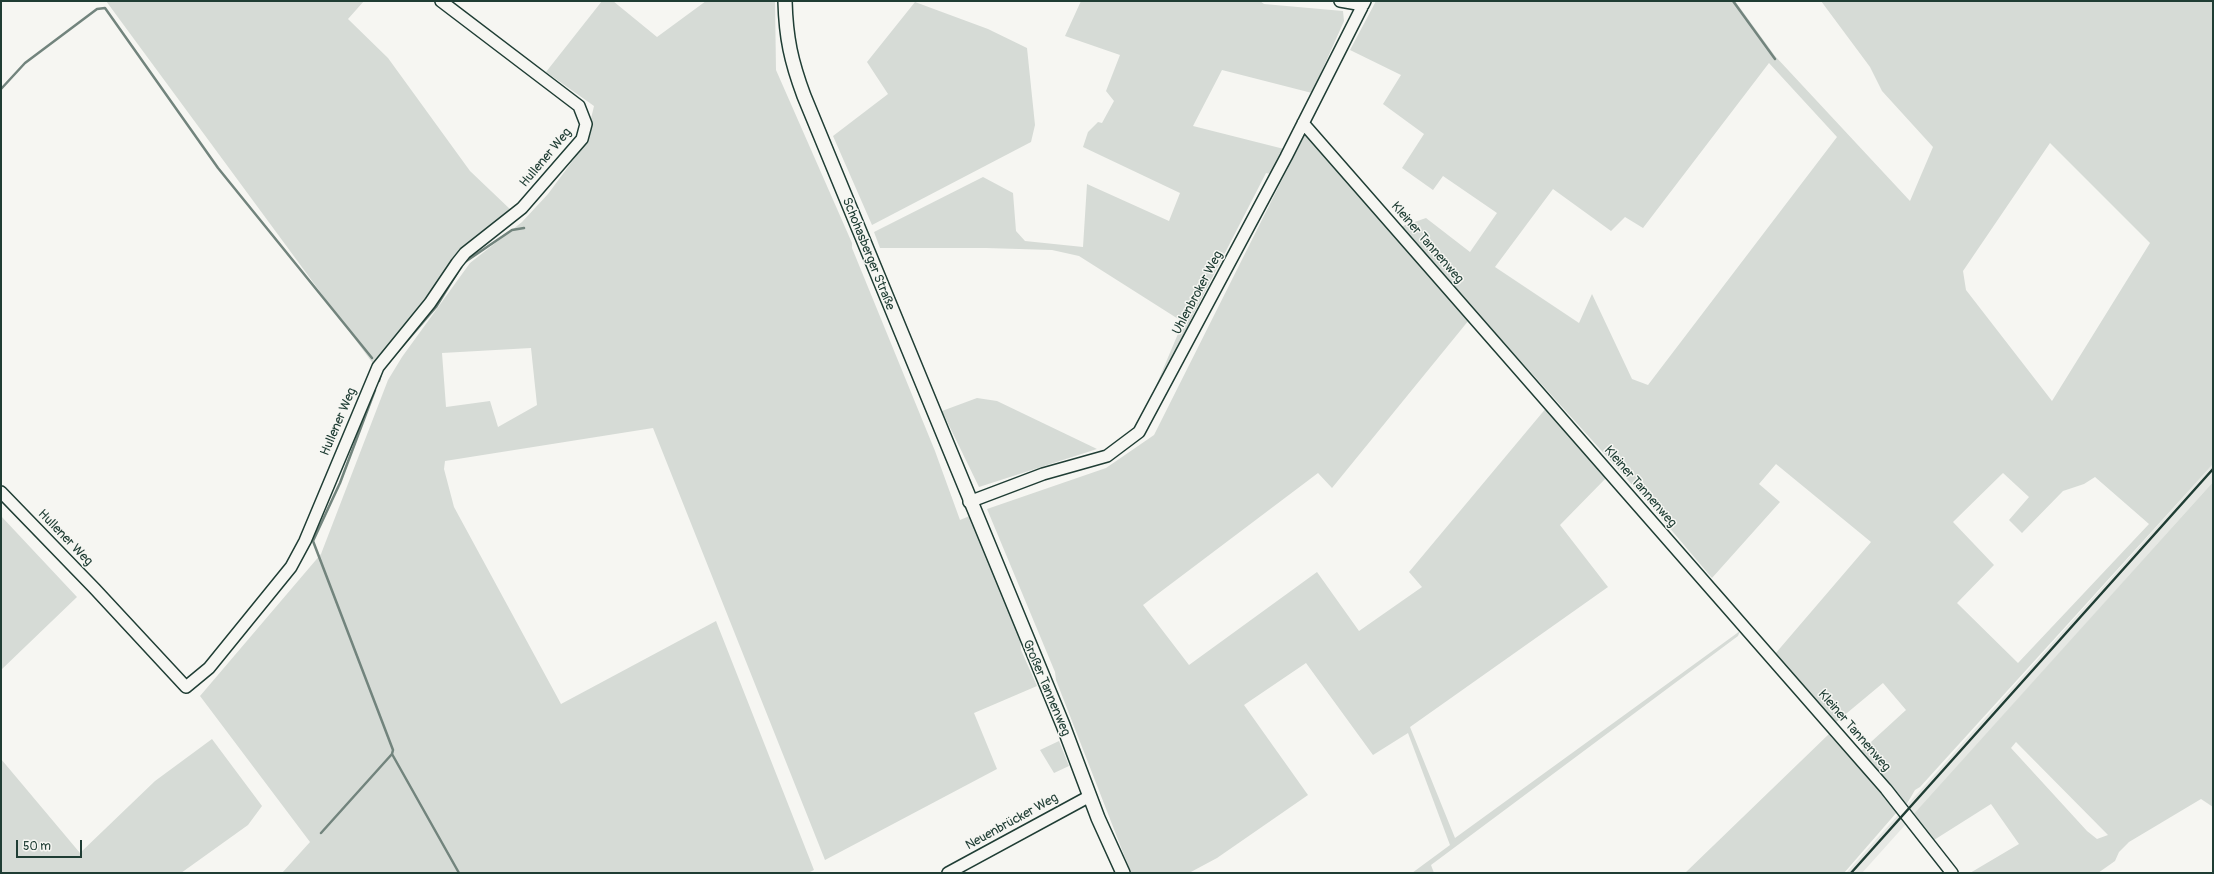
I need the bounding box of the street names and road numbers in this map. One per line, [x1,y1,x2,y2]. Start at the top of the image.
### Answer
street label: Hullener Weg [517,125,575,191]
street label: Schohasberger Straße [838,195,898,313]
street label: Kleiner Tannenweg [1387,199,1467,287]
street label: Uhlenbroker Weg [1169,249,1227,337]
street label: Hullener Weg [318,386,360,458]
street label: Kleiner Tannenweg [1600,443,1680,531]
street label: Hullener Weg [34,507,96,569]
street label: Großer Tannenweg [1019,638,1073,738]
street label: Kleiner Tannenweg [1814,687,1894,775]
street label: Neuenbrücker Weg [963,790,1061,854]

